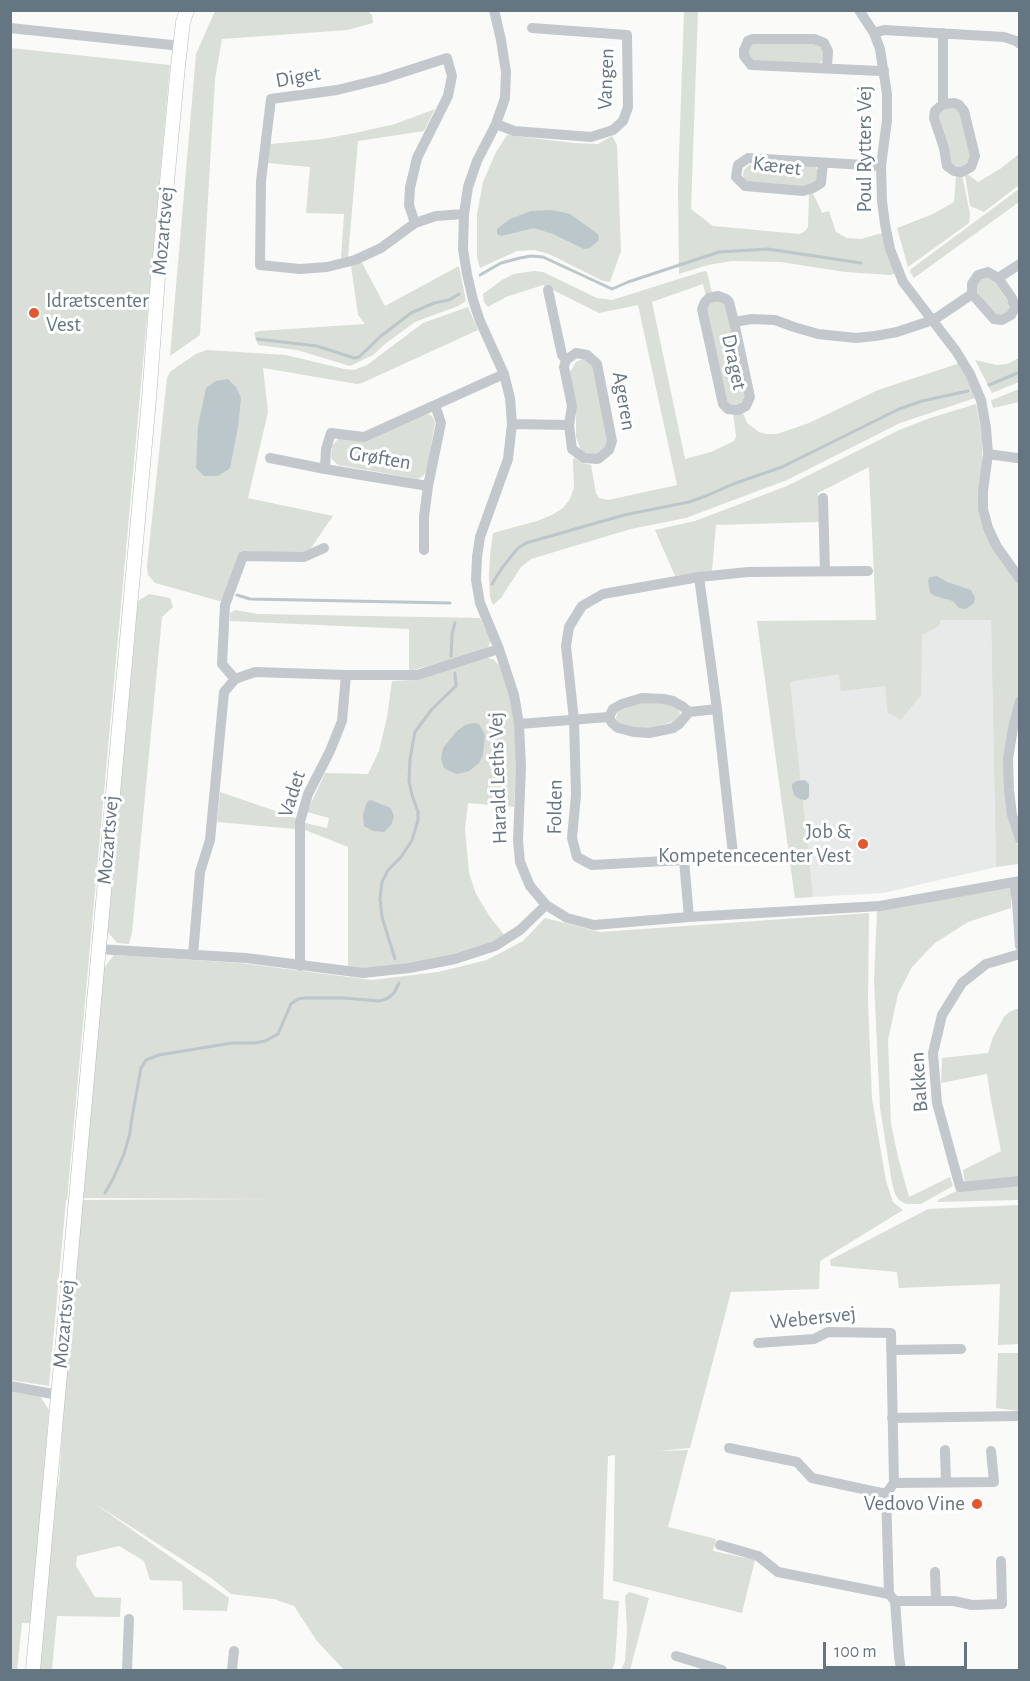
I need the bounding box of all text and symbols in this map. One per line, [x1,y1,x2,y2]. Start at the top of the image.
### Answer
street label: Vangen [592,48,620,110]
street label: Diget [274,61,322,93]
street label: Poul Rytters Vej [852,86,878,212]
street label: Kæret [751,151,803,181]
street label: Mozartsvej [147,185,179,277]
place label: Idrætscenter Vest [46,288,149,338]
marker: Idrætscenter Vest [27,306,41,320]
street label: Draget [716,332,752,392]
street label: Ageren [606,370,642,432]
street label: Grøften [347,441,413,475]
street label: Harald Leths Vej [483,711,513,845]
street label: Vadet [273,767,311,821]
street label: Folden [542,779,568,835]
street label: Mozartsvej [92,794,124,886]
place label: Job & Kompetencecenter Vest [658,819,851,869]
marker: Job & Kompetencecenter Vest [856,837,870,851]
street label: Bakken [904,1051,934,1113]
street label: Mozartsvej [48,1278,80,1370]
street label: Webersvej [769,1301,857,1335]
place label: Vedovo Vine [864,1491,965,1517]
marker: Vedovo Vine [970,1497,984,1511]
scale bar [826,1630,970,1668]
text: 100 m [834,1643,877,1661]

